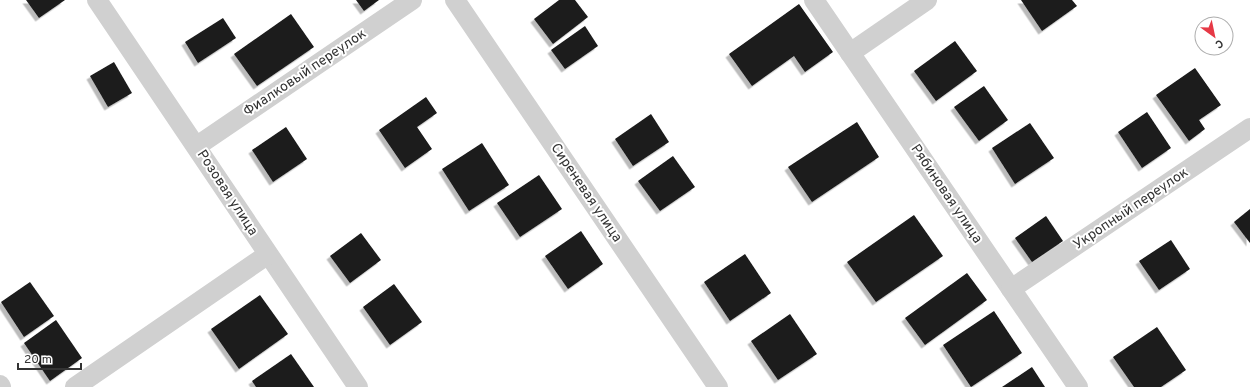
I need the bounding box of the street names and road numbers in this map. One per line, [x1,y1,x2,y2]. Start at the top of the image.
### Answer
street label: Фиалковый переулок [240,26,370,120]
street label: Сиреневая улица [547,140,625,246]
street label: Рябиновая улица [907,141,985,247]
street label: Розовая улица [193,147,261,239]
street label: Укропный переулок [1070,164,1192,254]

